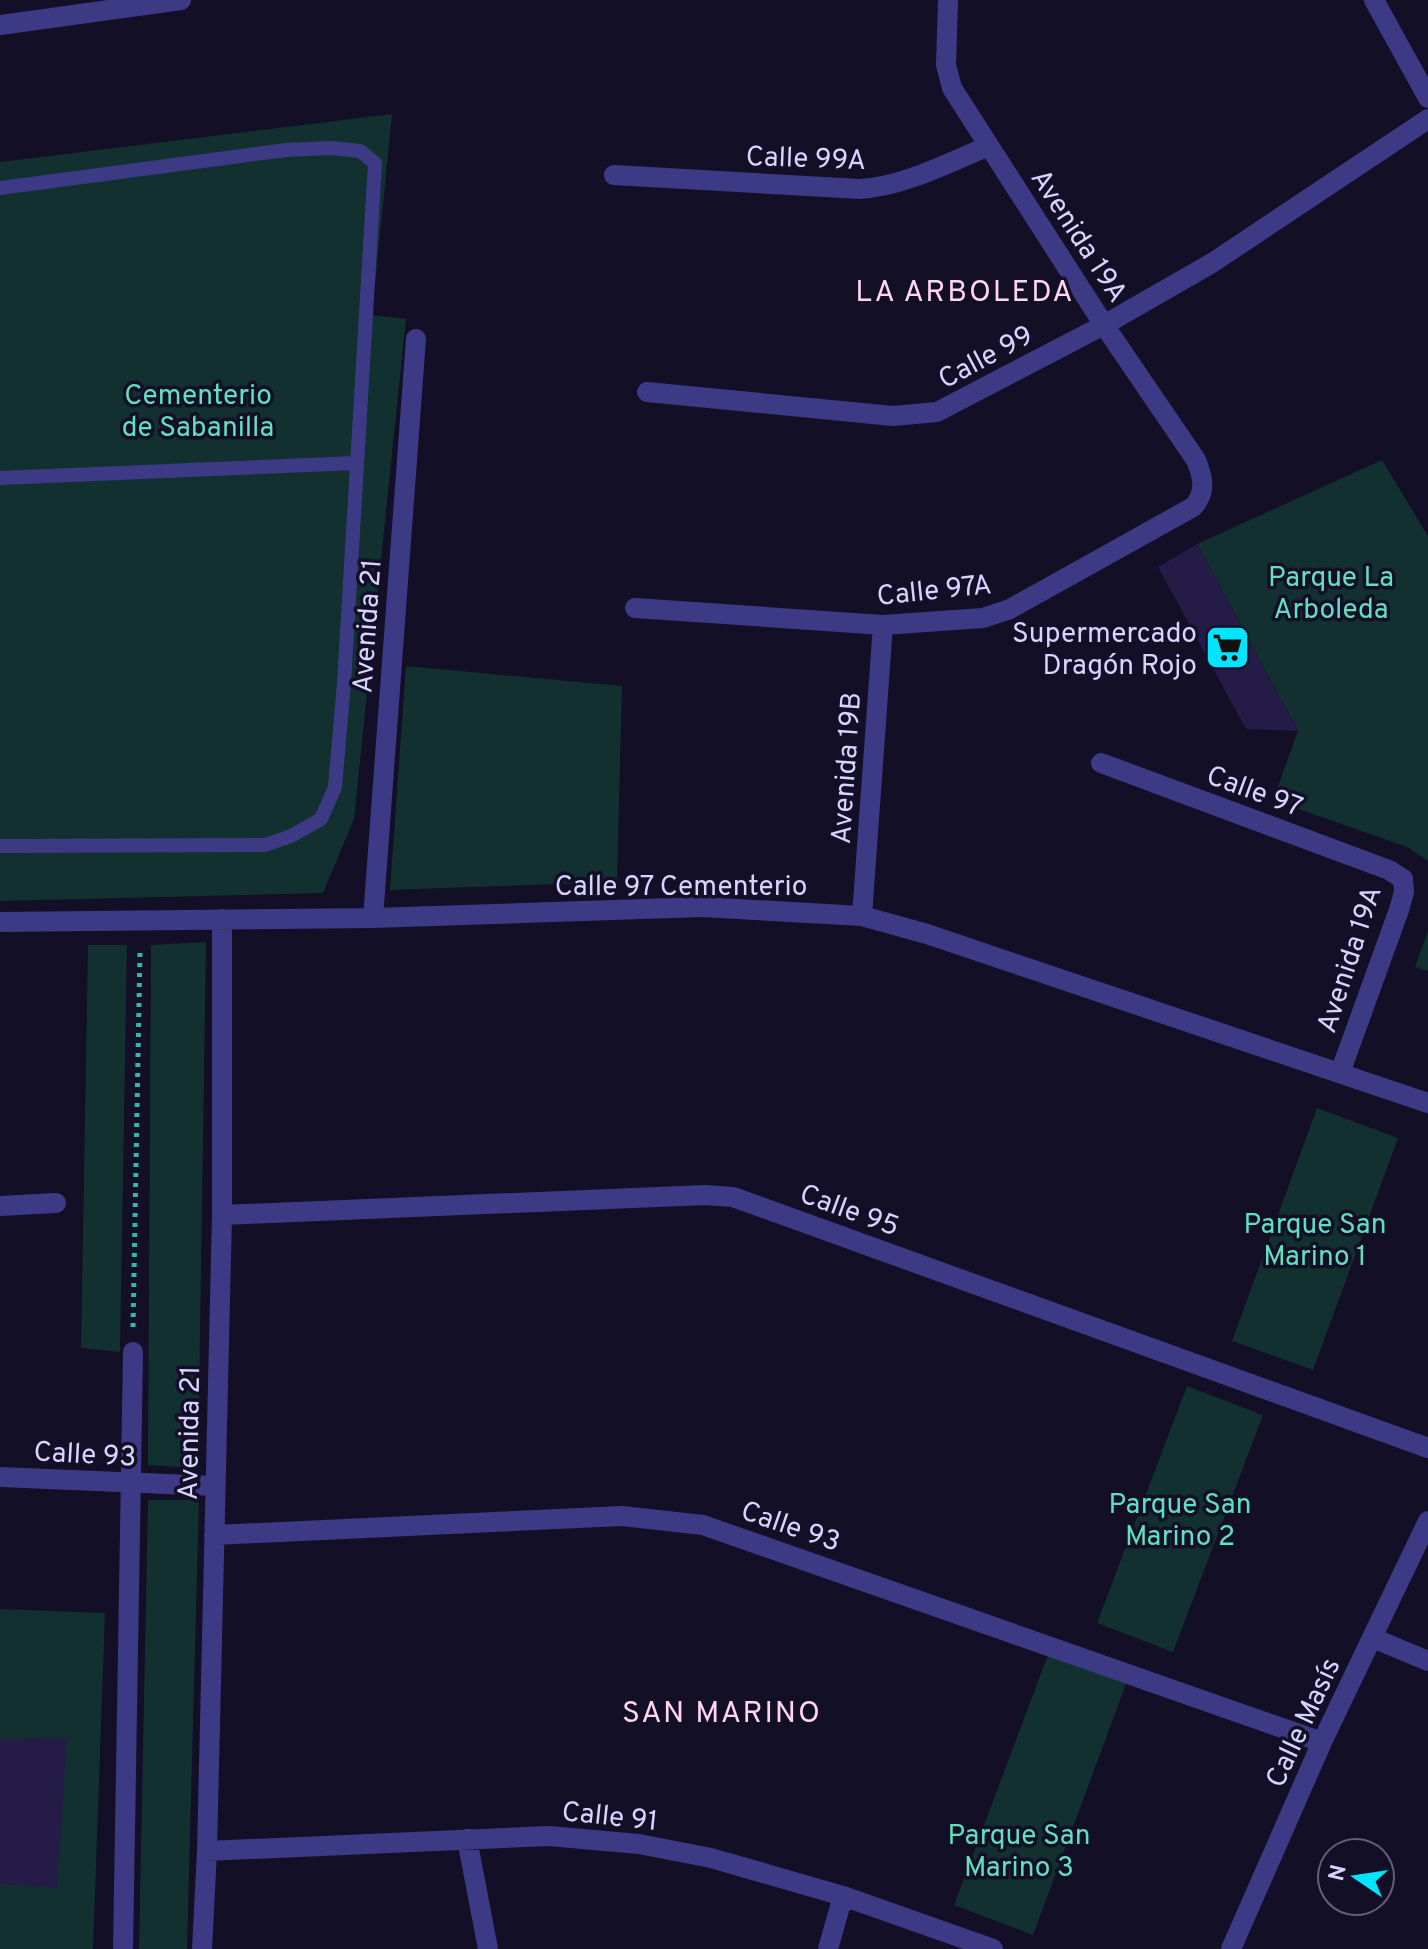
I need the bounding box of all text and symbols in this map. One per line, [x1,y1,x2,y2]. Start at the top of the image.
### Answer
street label: Calle 99A [745,140,867,180]
street label: Avenida 19A [1021,163,1134,310]
district label: LA ARBOLEDA [855,275,1075,312]
street label: Calle 99 [933,319,1040,399]
park label: Cementerio de Sabanilla [122,379,274,447]
street label: Avenida 21 [346,558,392,695]
park label: Parque La Arboleda [1268,561,1394,629]
street label: Calle 97A [875,568,994,616]
place label: Supermercado Dragón Rojo [1012,617,1197,685]
supermarket icon: Supermercado Dragón Rojo [1204,624,1252,672]
street label: Avenida 19B [825,691,871,846]
street label: Calle 97 [1201,759,1307,827]
street label: Calle 97 Cementerio [555,870,807,906]
street label: Avenida 19A [1310,882,1391,1038]
street label: Calle 95 [794,1177,904,1246]
park label: Parque San Marino 1 [1243,1208,1387,1276]
street label: Avenida 21 [172,1365,210,1501]
street label: Calle 93 [33,1435,137,1477]
park label: Parque San Marino 2 [1108,1488,1252,1556]
street label: Calle 93 [736,1494,844,1562]
street label: Calle Masís [1259,1653,1350,1794]
district label: SAN MARINO [622,1696,822,1733]
street label: Calle 91 [560,1795,659,1841]
park label: Parque San Marino 3 [947,1819,1091,1887]
north arrow [1316,1837,1396,1917]
text: N [1324,1862,1354,1884]

